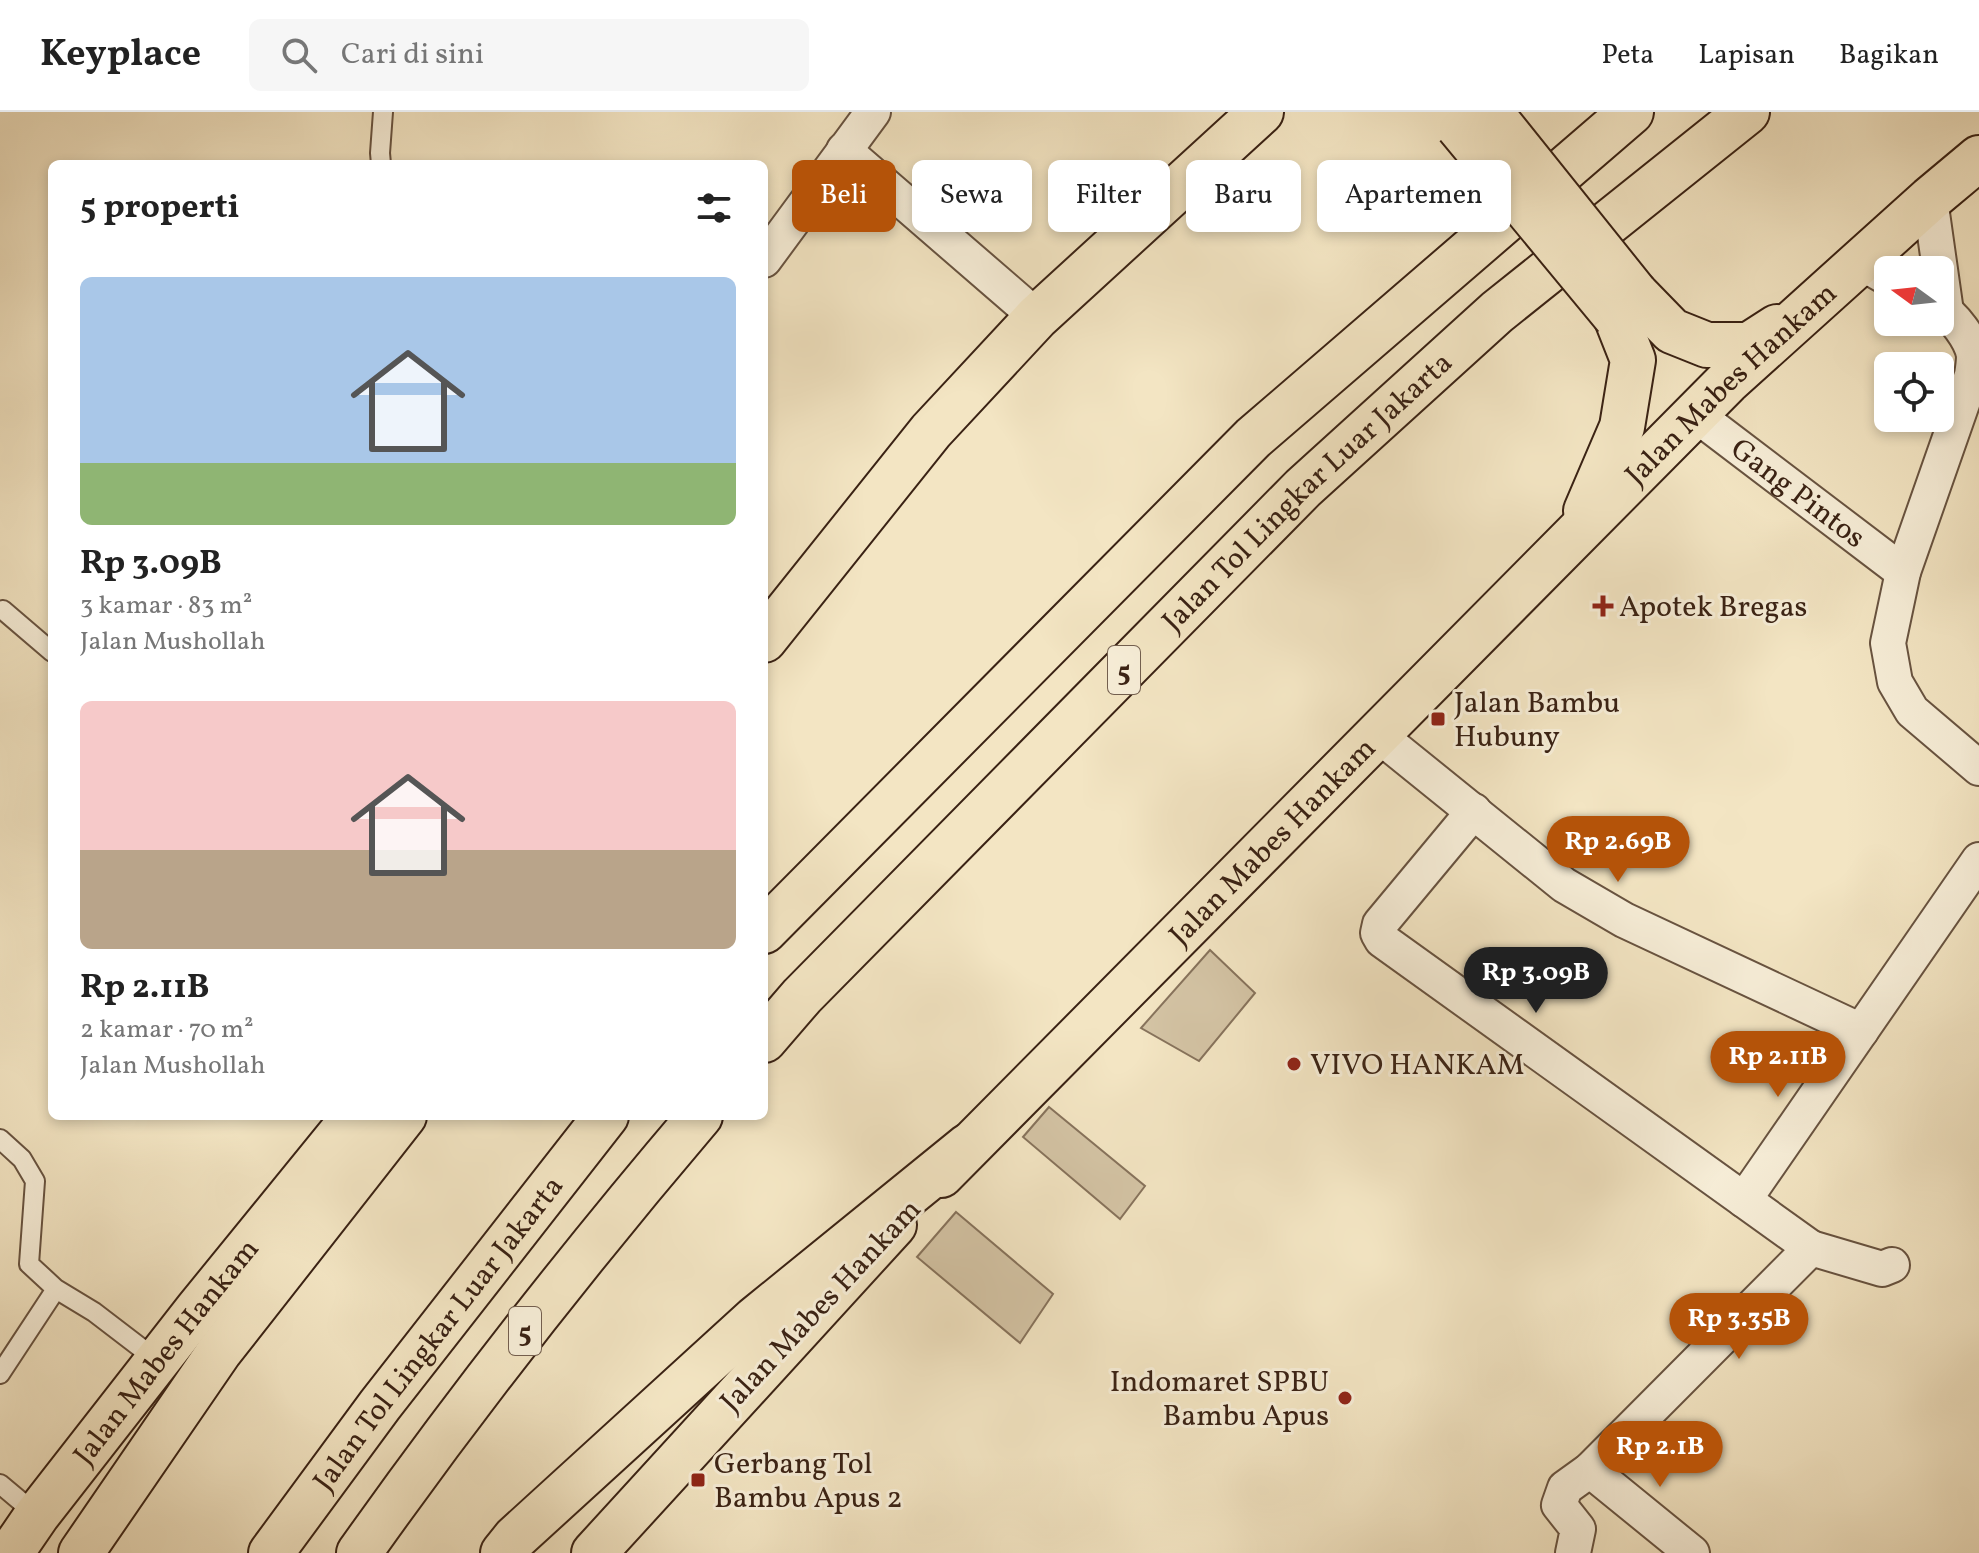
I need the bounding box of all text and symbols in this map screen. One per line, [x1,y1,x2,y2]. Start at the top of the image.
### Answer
search box [249,19,809,91]
text: Keyplace [40,29,201,82]
icon: search [277,33,321,77]
text: Cari di sini [341,34,484,76]
text: Peta [1601,36,1654,75]
text: Lapisan [1698,36,1795,75]
text: Bagikan [1839,36,1939,75]
chip: Beli [792,160,896,232]
chip: Sewa [912,160,1032,232]
chip: Filter [1048,160,1170,232]
chip: Baru [1186,160,1301,232]
chip: Apartemen [1317,160,1511,232]
text: 5 properti [80,185,239,232]
icon: filters [692,186,736,230]
north arrow [1874,256,1954,336]
map controls [1874,256,1954,432]
street label: Jalan Mabes Hankam [1617,274,1847,496]
icon: home [336,329,480,473]
street label: Jalan Tol Lingkar Luar Jakarta [1153,343,1463,642]
button: locate [1874,352,1954,432]
street label: Gang Pintos [1721,429,1874,559]
text: Rp 3.09B [80,541,222,588]
place label: Apotek Bregas [1619,587,1807,629]
text: 3 kamar · 83 m² [80,588,252,624]
marker: Apotek Bregas [1594,597,1612,615]
text: Jalan Mushollah [80,624,265,660]
road number: 5 [1108,646,1140,694]
place label: Jalan Bambu Hubuny [1454,683,1620,759]
marker: Jalan Bambu Hubuny [1429,710,1447,728]
street label: Jalan Mabes Hankam [1160,729,1386,956]
icon: home [336,753,480,897]
pin: Rp 2.69B [1535,816,1701,884]
text: Rp 2.69B [1565,824,1671,860]
pin: Rp 3.09B [1453,947,1619,1015]
text: Rp 3.09B [1482,955,1590,991]
text: Rp 2.11B [80,965,210,1012]
text: 2 kamar · 70 m² [80,1012,254,1048]
pin: Rp 2.11B [1695,1031,1861,1099]
text: Rp 2.11B [1728,1039,1828,1075]
place label: VIVO HANKAM [1310,1045,1525,1087]
text: Jalan Mushollah [80,1048,265,1084]
marker: VIVO HANKAM [1285,1055,1303,1073]
street label: Jalan Tol Lingkar Luar Jakarta [304,1168,575,1501]
street label: Jalan Mabes Hankam [711,1190,932,1422]
street label: Jalan Mabes Hankam [64,1230,270,1475]
pin: Rp 3.35B [1656,1293,1822,1361]
text: Rp 3.35B [1687,1301,1791,1337]
road number: 5 [509,1307,541,1355]
place label: Indomaret SPBU Bambu Apus [1110,1362,1329,1438]
marker: Indomaret SPBU Bambu Apus [1336,1389,1354,1407]
pin: Rp 2.1B [1586,1421,1734,1489]
text: Rp 2.1B [1616,1429,1704,1465]
place label: Gerbang Tol Bambu Apus 2 [714,1444,903,1520]
marker: Gerbang Tol Bambu Apus 2 [689,1471,707,1489]

